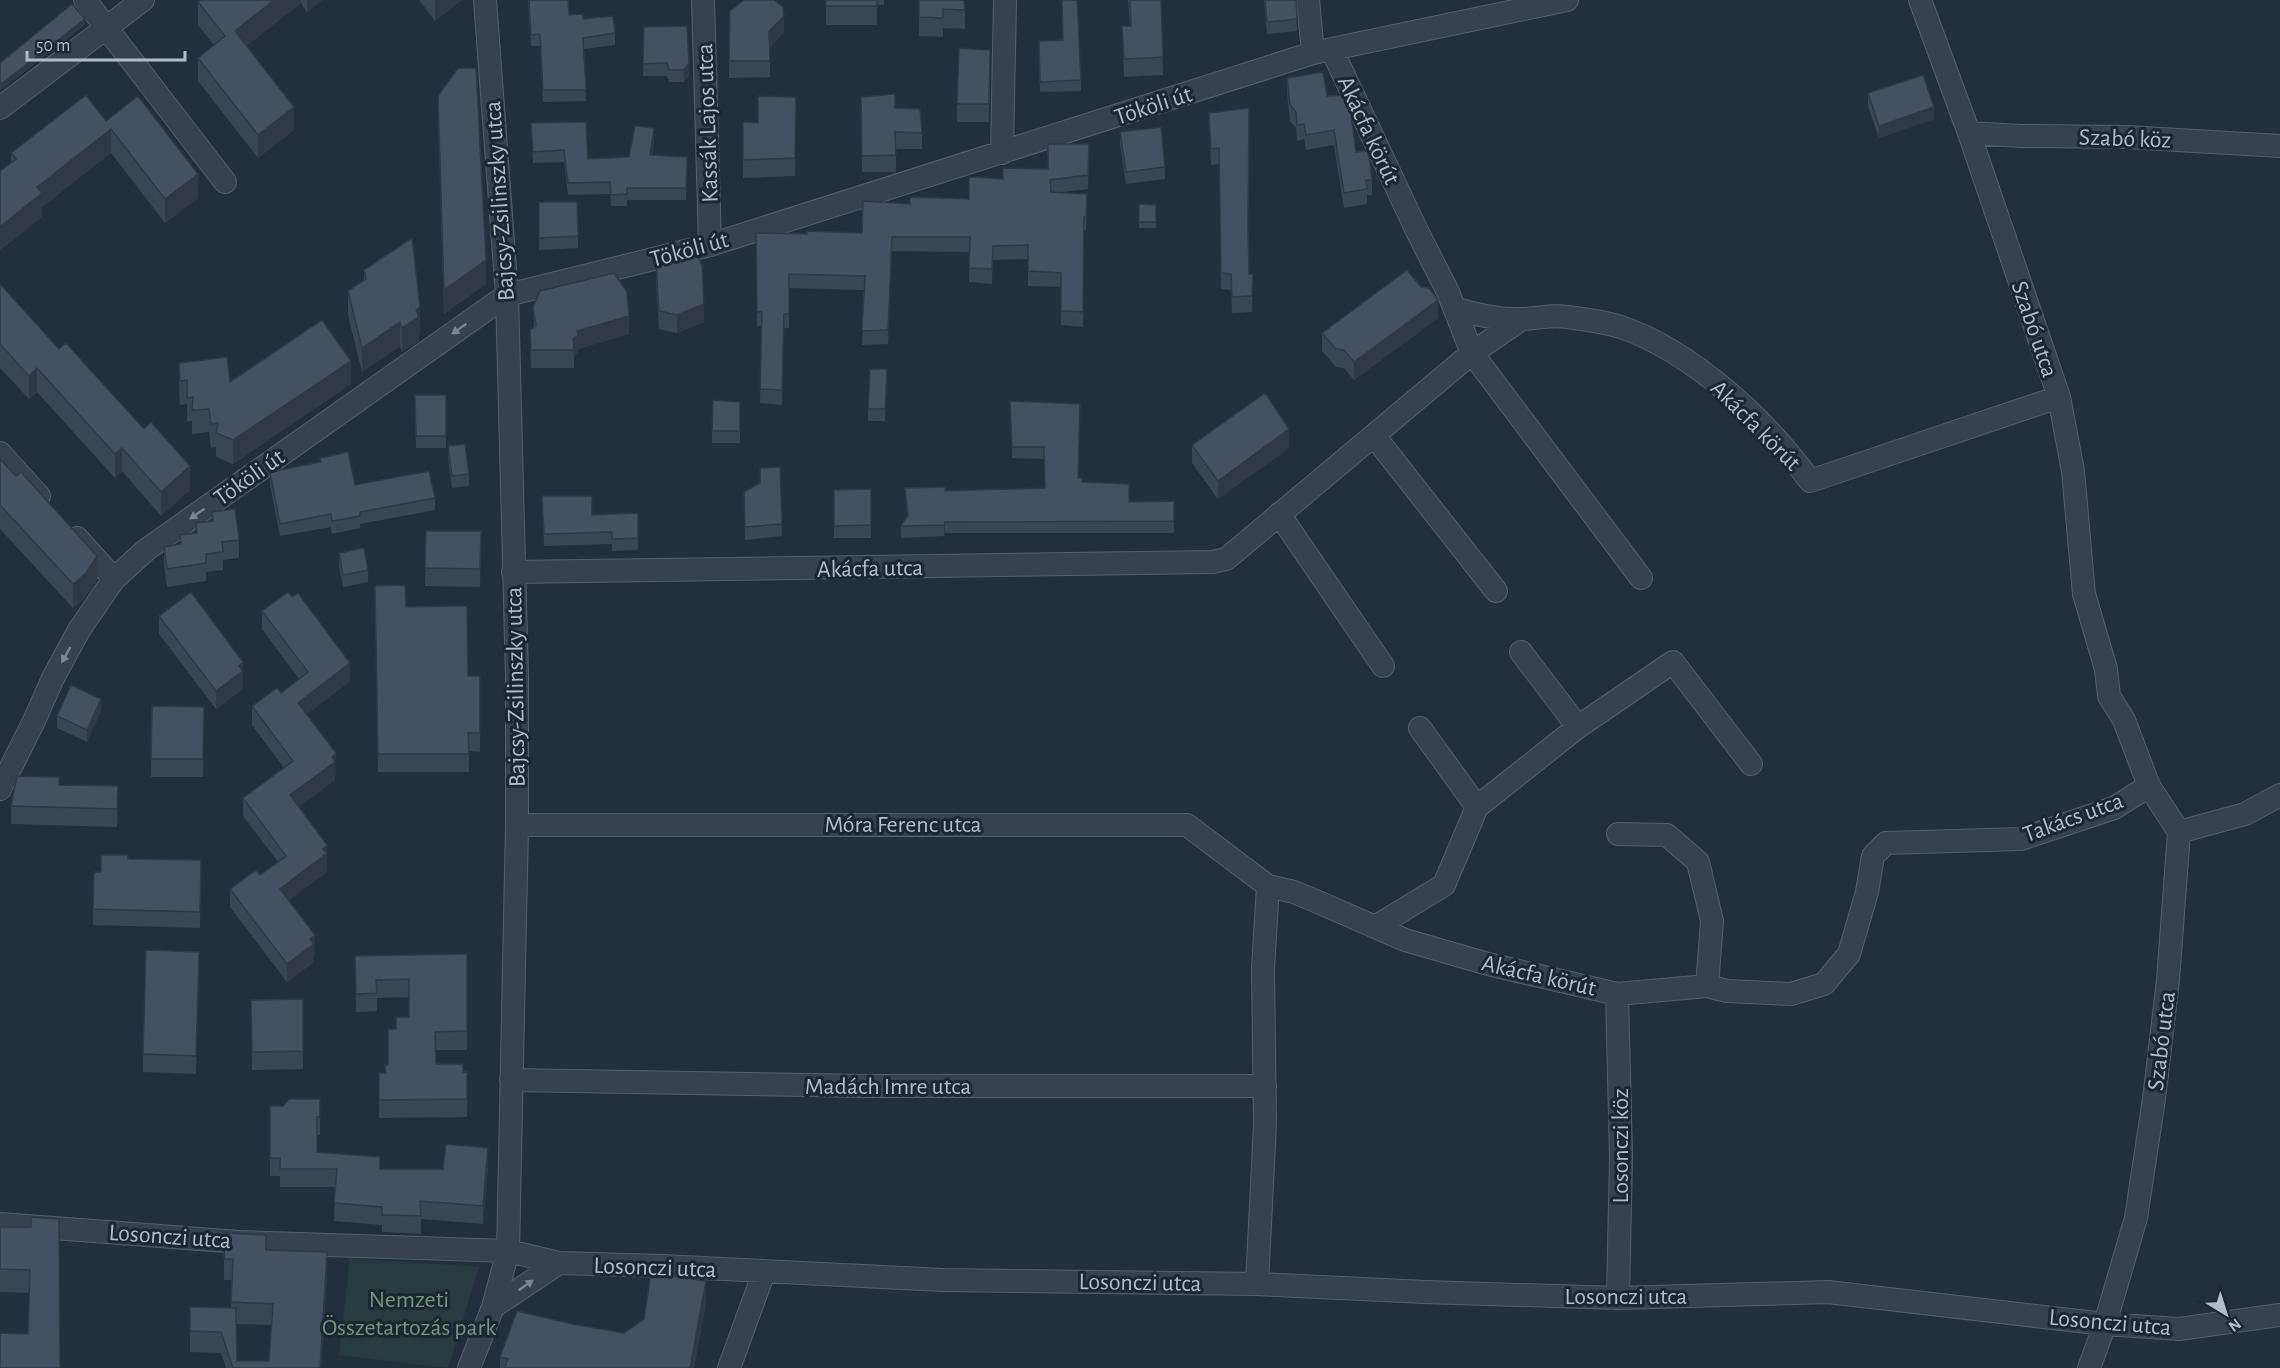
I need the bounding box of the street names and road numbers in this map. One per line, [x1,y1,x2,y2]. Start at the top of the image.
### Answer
street label: Kassák Lajos utca [693,43,723,203]
street label: Akácfa körút [1333,73,1404,189]
street label: Tököli út [1112,82,1195,130]
street label: Bajcsy-Zsilinszky utca [481,100,519,302]
street label: Szabó köz [2078,125,2172,153]
street label: Tököli út [648,228,731,272]
street label: Szabó utca [2006,278,2062,381]
street label: Akácfa körút [1706,376,1805,476]
street label: Tököli út [210,445,289,511]
street label: Akácfa utca [817,556,923,582]
street label: Bajcsy-Zsilinszky utca [502,587,530,787]
street label: Takács utca [2020,789,2127,847]
street label: Móra Ferenc utca [824,813,982,837]
street label: Akácfa körút [1479,951,1599,1001]
street label: Szabó utca [2144,990,2180,1092]
street label: Madách Imre utca [805,1075,971,1099]
street label: Losonczi köz [1609,1088,1633,1204]
street label: Losonczi utca [108,1221,232,1253]
street label: Losonczi utca [593,1254,717,1282]
street label: Losonczi utca [1078,1270,1202,1296]
street label: Losonczi utca [1565,1285,1687,1309]
street label: Losonczi utca [2048,1306,2172,1340]

